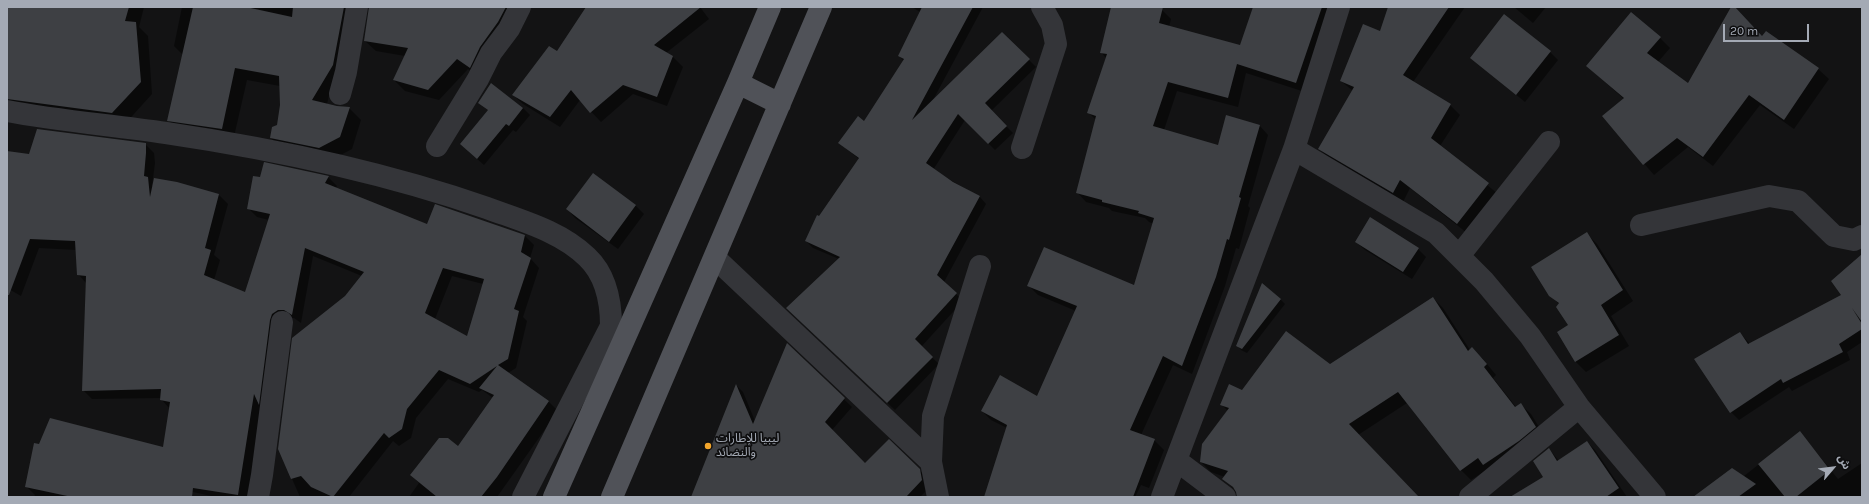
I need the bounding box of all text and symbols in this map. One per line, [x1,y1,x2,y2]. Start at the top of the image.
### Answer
scale bar [1725,16,1811,42]
text: 20 m [1730,24,1758,38]
place label: ليبيا للإطارات والنضائد [716,432,779,460]
marker: ليبيا للإطارات والنضائد [703,441,713,451]
north arrow [1813,448,1853,488]
text: ش [1835,452,1853,472]

